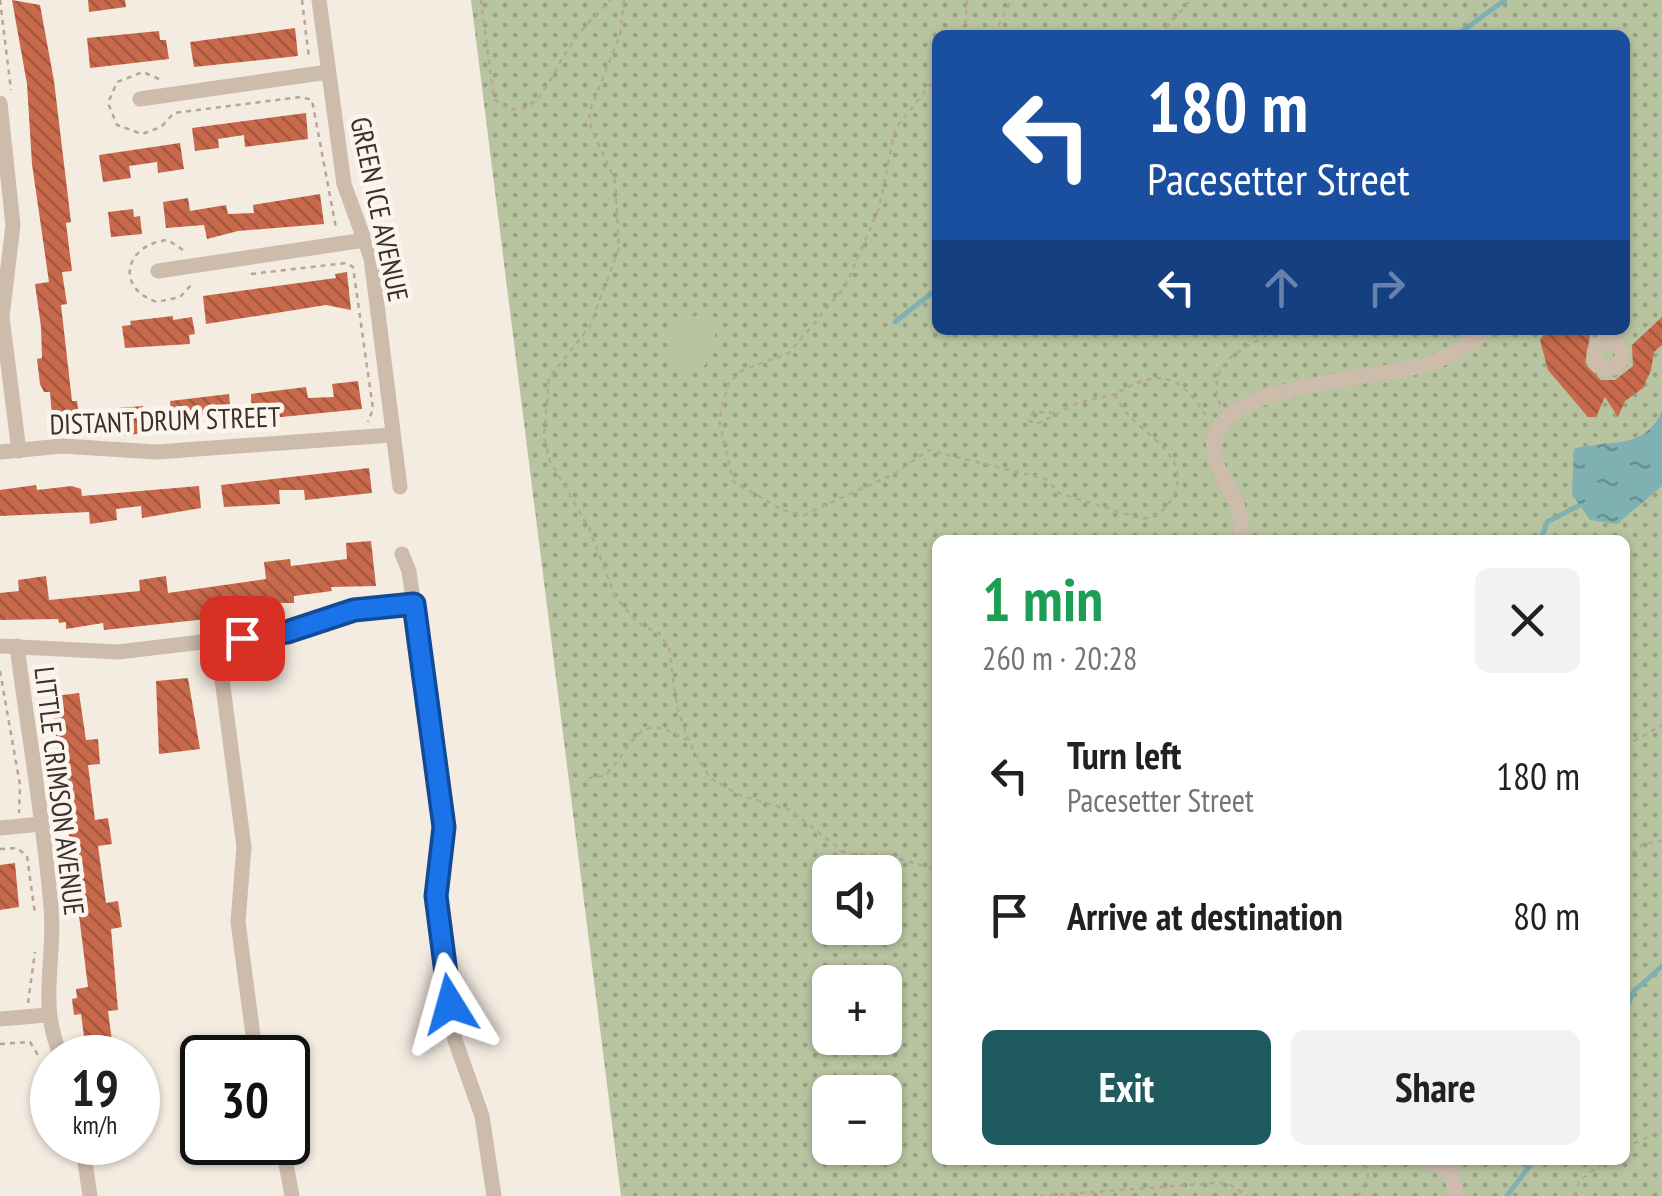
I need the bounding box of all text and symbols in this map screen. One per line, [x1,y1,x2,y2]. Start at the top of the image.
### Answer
text: 180 m [1147,61,1308,151]
icon: left [982,70,1112,200]
street label: GREEN ICE AVENUE [342,113,418,305]
text: Pacesetter Street [1147,149,1410,207]
icon: left [1149,260,1204,315]
icon: ahead [1254,260,1309,315]
icon: right [1359,260,1414,315]
street label: DISTANT DRUM STREET [49,397,282,443]
text: 1 min [982,560,1103,638]
button: close [1475,568,1580,673]
pin [200,596,285,681]
icon: arrive [215,611,270,666]
text: 260 m · 20:28 [982,637,1137,679]
street label: LITTLE CRIMSON AVENUE [26,665,94,917]
text: Turn left [1067,730,1181,779]
icon: left [982,748,1037,803]
text: 180 m [1496,751,1580,800]
text: Pacesetter Street [1067,779,1254,821]
map controls [812,855,902,1165]
button: sound [812,855,902,945]
icon: arrive [982,888,1037,943]
text: Arrive at destination [1067,891,1343,940]
text: 80 m [1513,891,1580,940]
position arrow [398,952,502,1056]
button: + [812,965,902,1055]
button: Exit [982,1030,1271,1145]
button: Share [1291,1030,1580,1145]
speed limit sign: 30 [180,1035,310,1165]
text: 19 [71,1055,119,1120]
button: − [812,1075,902,1165]
text: km/h [73,1109,117,1141]

